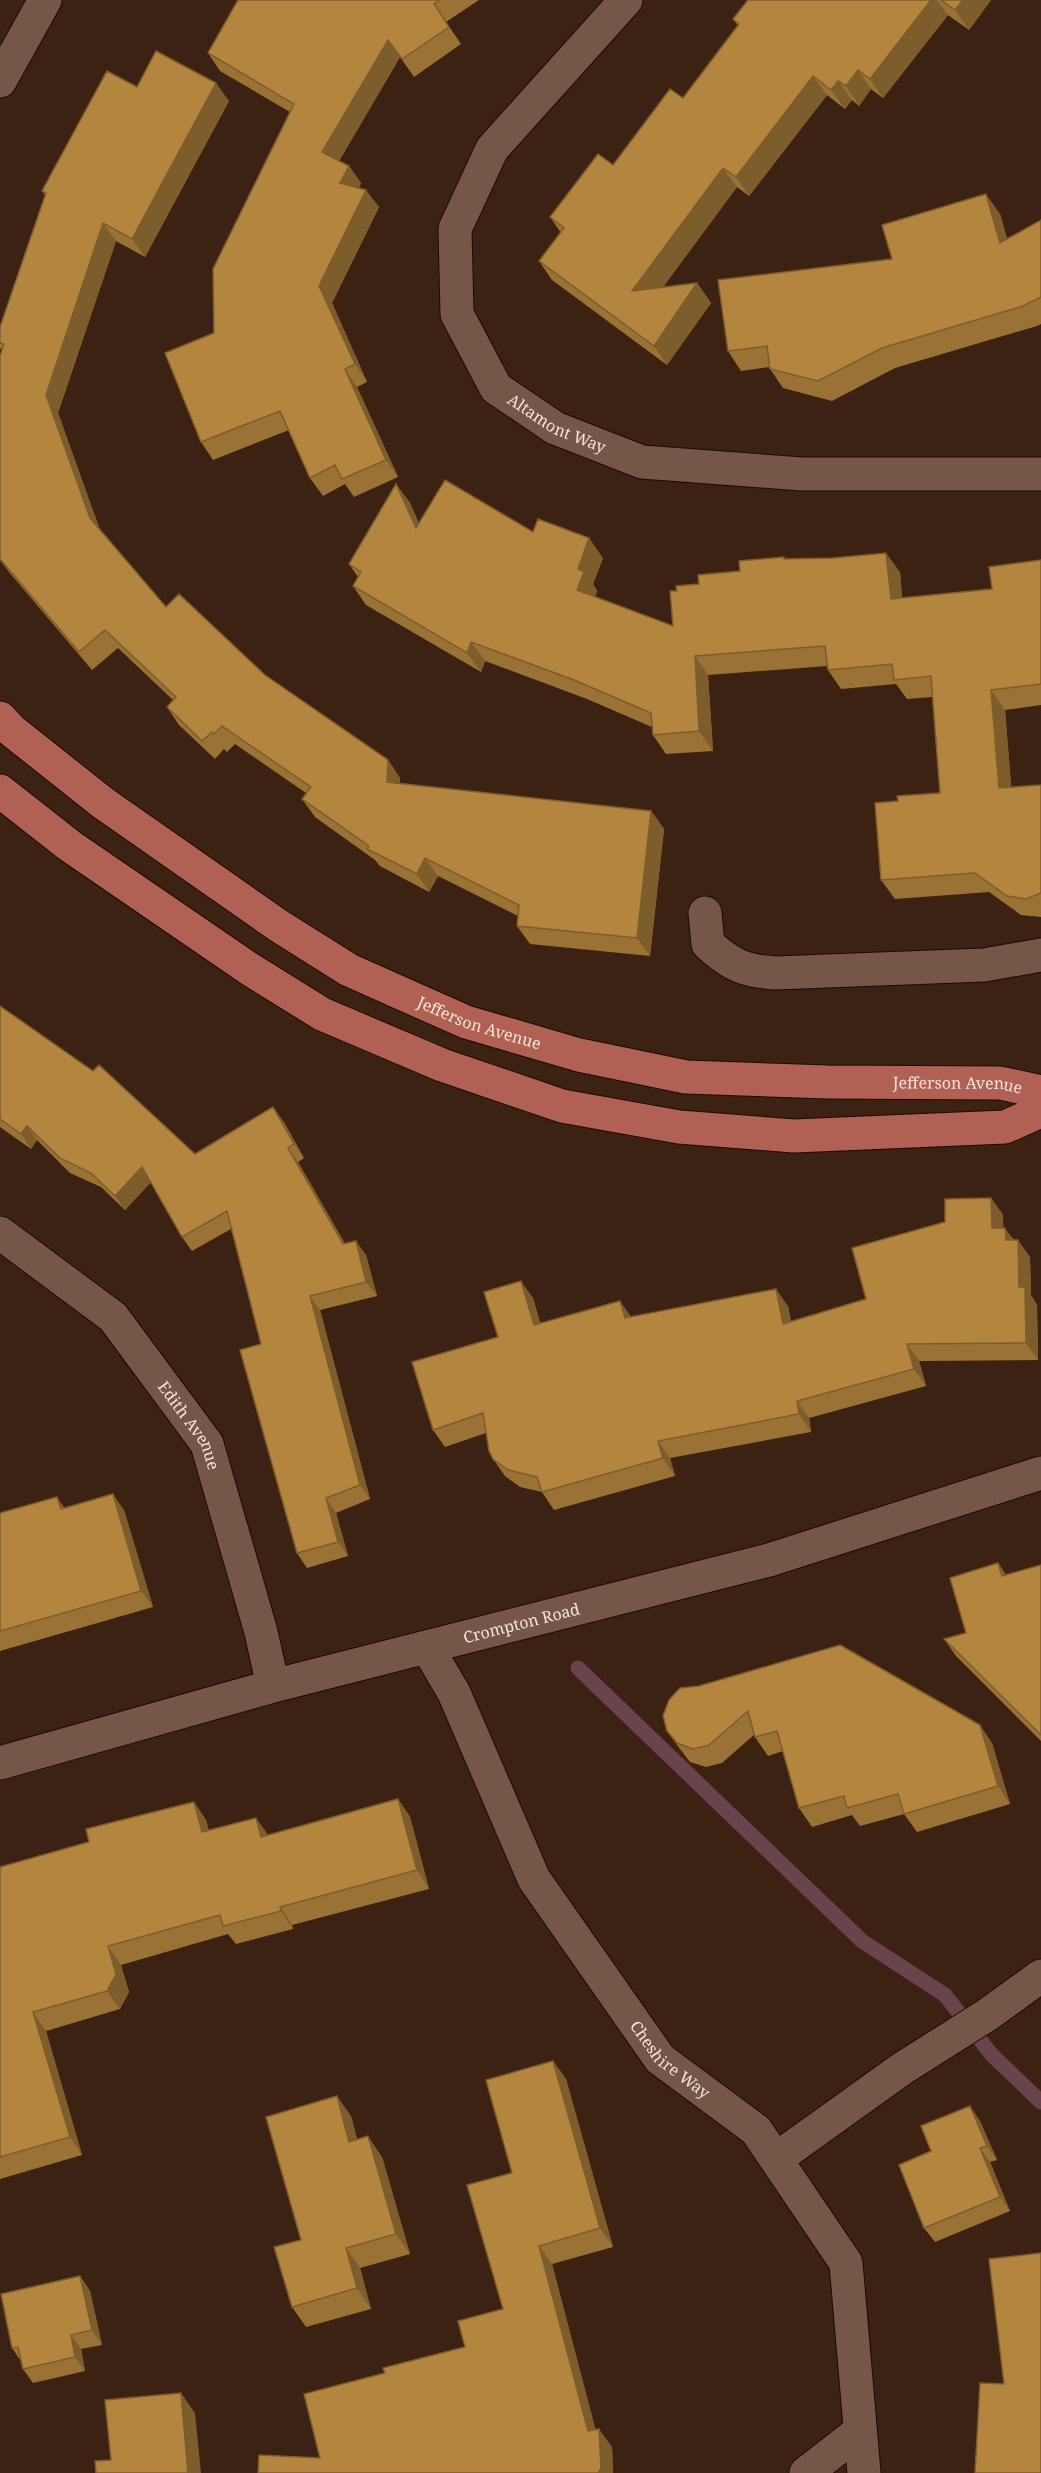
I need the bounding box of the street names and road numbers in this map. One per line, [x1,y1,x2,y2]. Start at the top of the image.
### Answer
street label: Altamont Way [503,388,610,458]
street label: Jefferson Avenue [413,990,544,1054]
street label: Jefferson Avenue [892,1071,1025,1099]
street label: Edith Avenue [153,1376,225,1472]
street label: Crompton Road [461,1597,582,1648]
street label: Cheshire Way [625,2016,715,2104]

